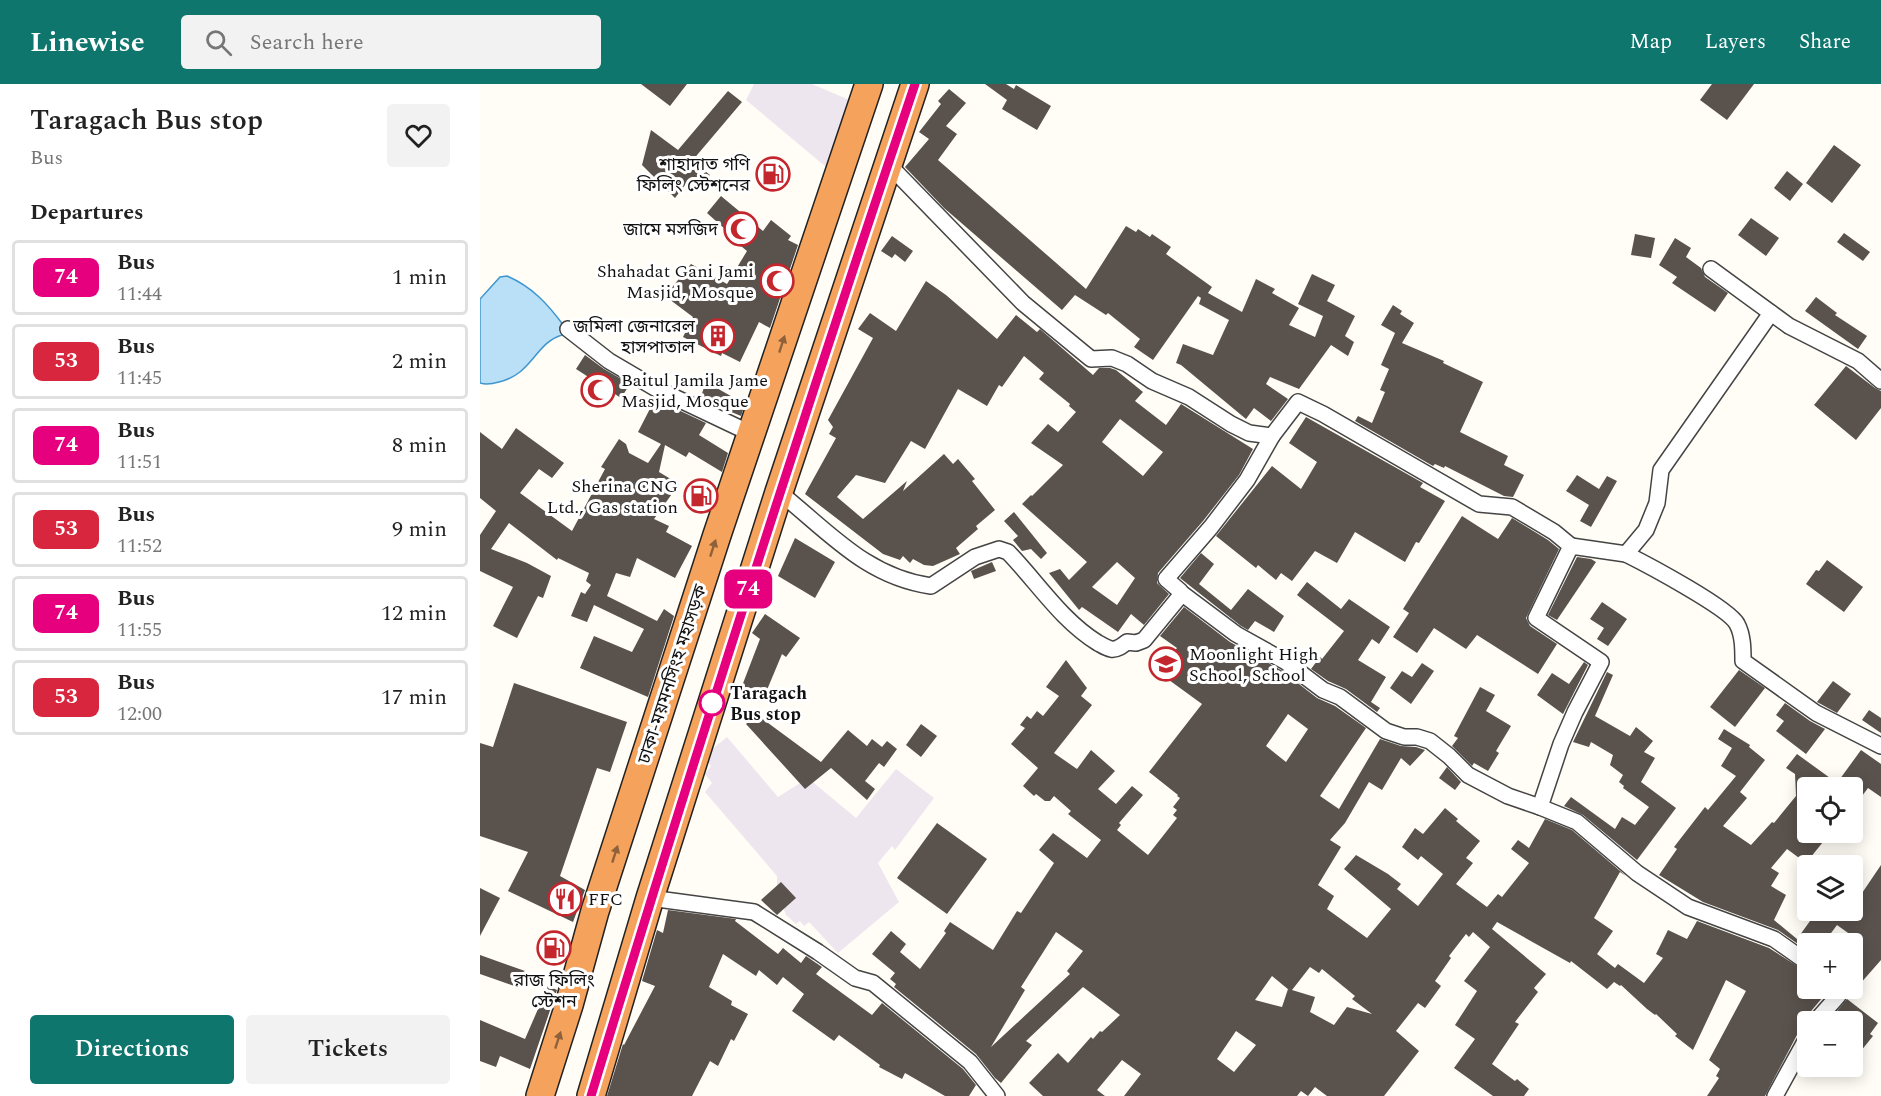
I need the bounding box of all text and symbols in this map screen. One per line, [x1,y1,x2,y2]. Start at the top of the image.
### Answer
search box [181,15,601,69]
text: Linewise [30,21,145,64]
icon: search [202,26,235,59]
text: Search here [250,26,364,59]
text: Map [1630,26,1672,58]
text: Layers [1705,26,1766,58]
text: Share [1799,26,1851,58]
text: Taragach Bus stop [30,99,263,142]
button: heart [387,104,450,167]
text: Bus [30,143,63,173]
place label: শাহাদাত গণি ফিলিং স্টেশনের [636,151,751,199]
fuel station icon: শাহাদাত গণি ফিলিং স্টেশনের [755,156,791,192]
text: Departures [30,196,144,229]
mosque icon: জামে মসজিদ [723,211,759,247]
place label: জামে মসজিদ [622,216,719,243]
text: Bus [117,246,155,279]
place label: Shahadat Gani Jami Masjid, Mosque [597,258,754,306]
text: 74 [54,261,78,293]
text: 1 min [392,261,447,294]
mosque icon: Shahadat Gani Jami Masjid, Mosque [759,263,795,299]
text: 11:44 [117,279,162,309]
place label: জমিলা জেনারেল হাসপাতাল [572,313,696,361]
building icon: জমিলা জেনারেল হাসপাতাল [700,318,736,354]
text: Bus [117,330,155,363]
one-way arrow [778,335,787,353]
text: 53 [54,345,78,377]
text: 2 min [392,345,447,378]
text: 11:45 [117,363,162,393]
place label: Baitul Jamila Jame Masjid, Mosque [621,367,768,415]
mosque icon: Baitul Jamila Jame Masjid, Mosque [580,372,616,408]
text: Bus [117,414,155,447]
text: 74 [54,429,78,461]
text: 8 min [392,429,447,462]
text: 11:51 [117,447,162,477]
place label: Sherina CNG Ltd., Gas station [547,473,678,521]
fuel station icon: Sherina CNG Ltd., Gas station [683,478,719,514]
text: Bus [117,498,155,531]
text: 53 [54,513,78,545]
text: 9 min [392,513,447,546]
text: 11:52 [117,531,162,561]
one-way arrow [709,539,718,557]
line badge: 74 [721,570,775,608]
text: 74 [736,573,760,605]
street label: ঢাকা-ময়মনসিংহ মহাসড়ক [630,581,714,768]
text: Bus [117,582,155,615]
text: 74 [54,597,78,629]
text: 12 min [381,597,447,630]
text: 11:55 [117,615,162,645]
place label: Moonlight High School, School [1189,641,1319,689]
school or university icon: Moonlight High School, School [1148,646,1184,682]
text: Bus [117,666,155,699]
place label: Taragach Bus stop [730,680,807,728]
text: 53 [54,681,78,713]
text: 17 min [381,681,447,714]
marker: Taragach Bus stop [699,690,725,716]
text: 12:00 [117,699,162,729]
map controls [1797,777,1863,1077]
button: locate [1797,777,1863,843]
one-way arrow [611,845,620,863]
button: layers [1797,855,1863,921]
restaurant icon: FFC [547,881,583,917]
place label: FFC [588,886,623,913]
fuel station icon: রাজ ফিলিং স্টেশন [536,930,572,966]
button: + [1797,933,1863,999]
place label: রাজ ফিলিং স্টেশন [512,967,595,1015]
button: − [1797,1011,1863,1077]
button: Directions [30,1015,234,1084]
button: Tickets [246,1015,450,1084]
one-way arrow [554,1031,563,1049]

